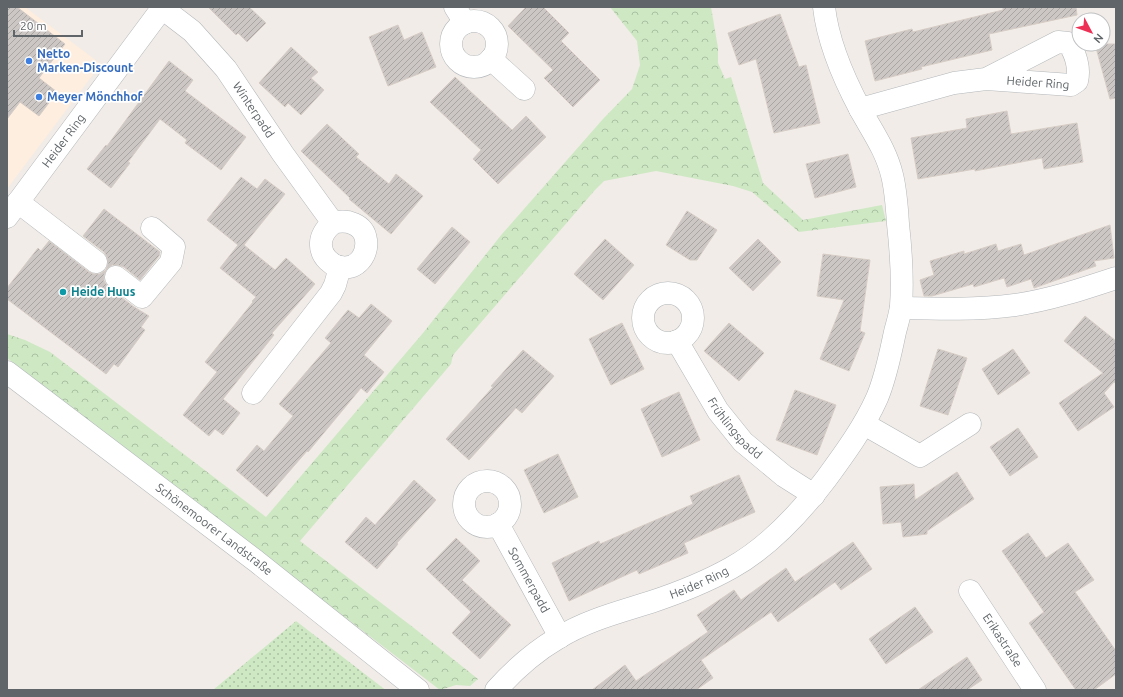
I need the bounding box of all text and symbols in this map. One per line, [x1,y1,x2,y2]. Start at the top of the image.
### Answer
scale bar [14,12,82,38]
north arrow [1071,12,1111,52]
text: 20 m [20,19,47,32]
text: N [1091,32,1106,46]
place label: Netto Marken-Discount [37,47,133,74]
marker: Netto Marken-Discount [24,56,34,66]
street label: Heider Ring [1006,73,1070,91]
street label: Winterpadd [231,79,277,140]
place label: Meyer Mönchhof [47,90,144,103]
marker: Meyer Mönchhof [34,92,44,102]
street label: Heider Ring [39,111,87,170]
place label: Heide Huus [71,285,136,298]
marker: Heide Huus [58,287,68,297]
street label: Frühlingspadd [706,395,765,461]
street label: Schönemoorer Landstraße [154,480,275,577]
street label: Sommerpadd [506,545,552,615]
street label: Heider Ring [668,564,731,601]
street label: Erikastraße [981,611,1025,669]

